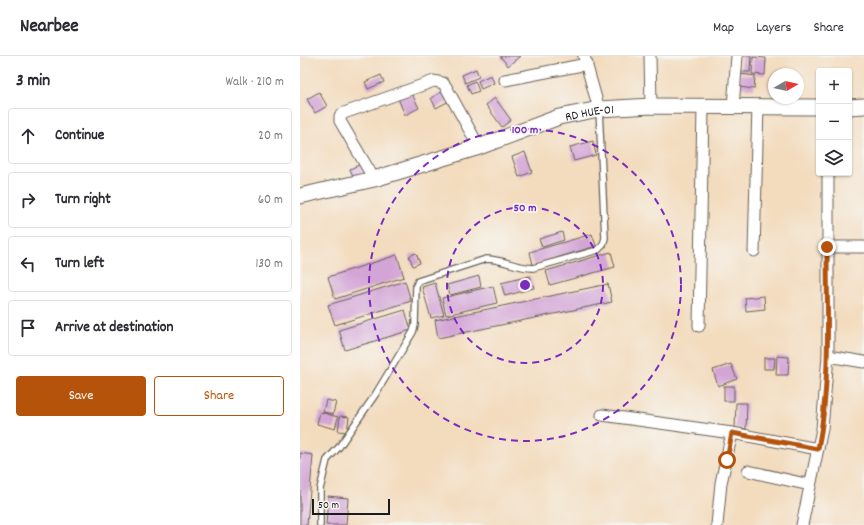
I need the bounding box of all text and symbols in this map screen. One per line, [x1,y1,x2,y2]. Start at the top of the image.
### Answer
text: Nearbee [20,14,79,41]
text: Map [713,18,734,38]
text: Layers [756,18,791,38]
text: Share [813,18,844,38]
north arrow [768,68,804,104]
map controls [816,68,852,176]
button: + [816,68,852,104]
text: 3 min [16,70,50,94]
text: Walk · 210 m [226,73,284,92]
street label: RD HUE-01 [564,101,614,128]
button: − [816,104,852,140]
text: 100 m [512,122,538,139]
icon: ahead [17,125,39,147]
text: Continue [55,125,104,147]
text: 20 m [258,127,283,146]
button: layers [816,140,852,176]
icon: right [17,189,39,211]
text: Turn right [55,189,111,211]
text: 60 m [258,191,283,210]
text: 50 m [513,200,537,217]
route end [818,238,836,256]
icon: left [17,253,39,275]
text: Turn left [55,253,104,275]
text: 130 m [255,255,283,274]
centre of rings [518,278,532,292]
icon: arrive [17,317,39,339]
text: Arrive at destination [55,317,173,339]
button: Save [16,376,146,416]
button: Share [154,376,284,416]
route start [718,451,736,469]
scale bar [312,497,390,516]
text: 50 m [318,498,339,514]

